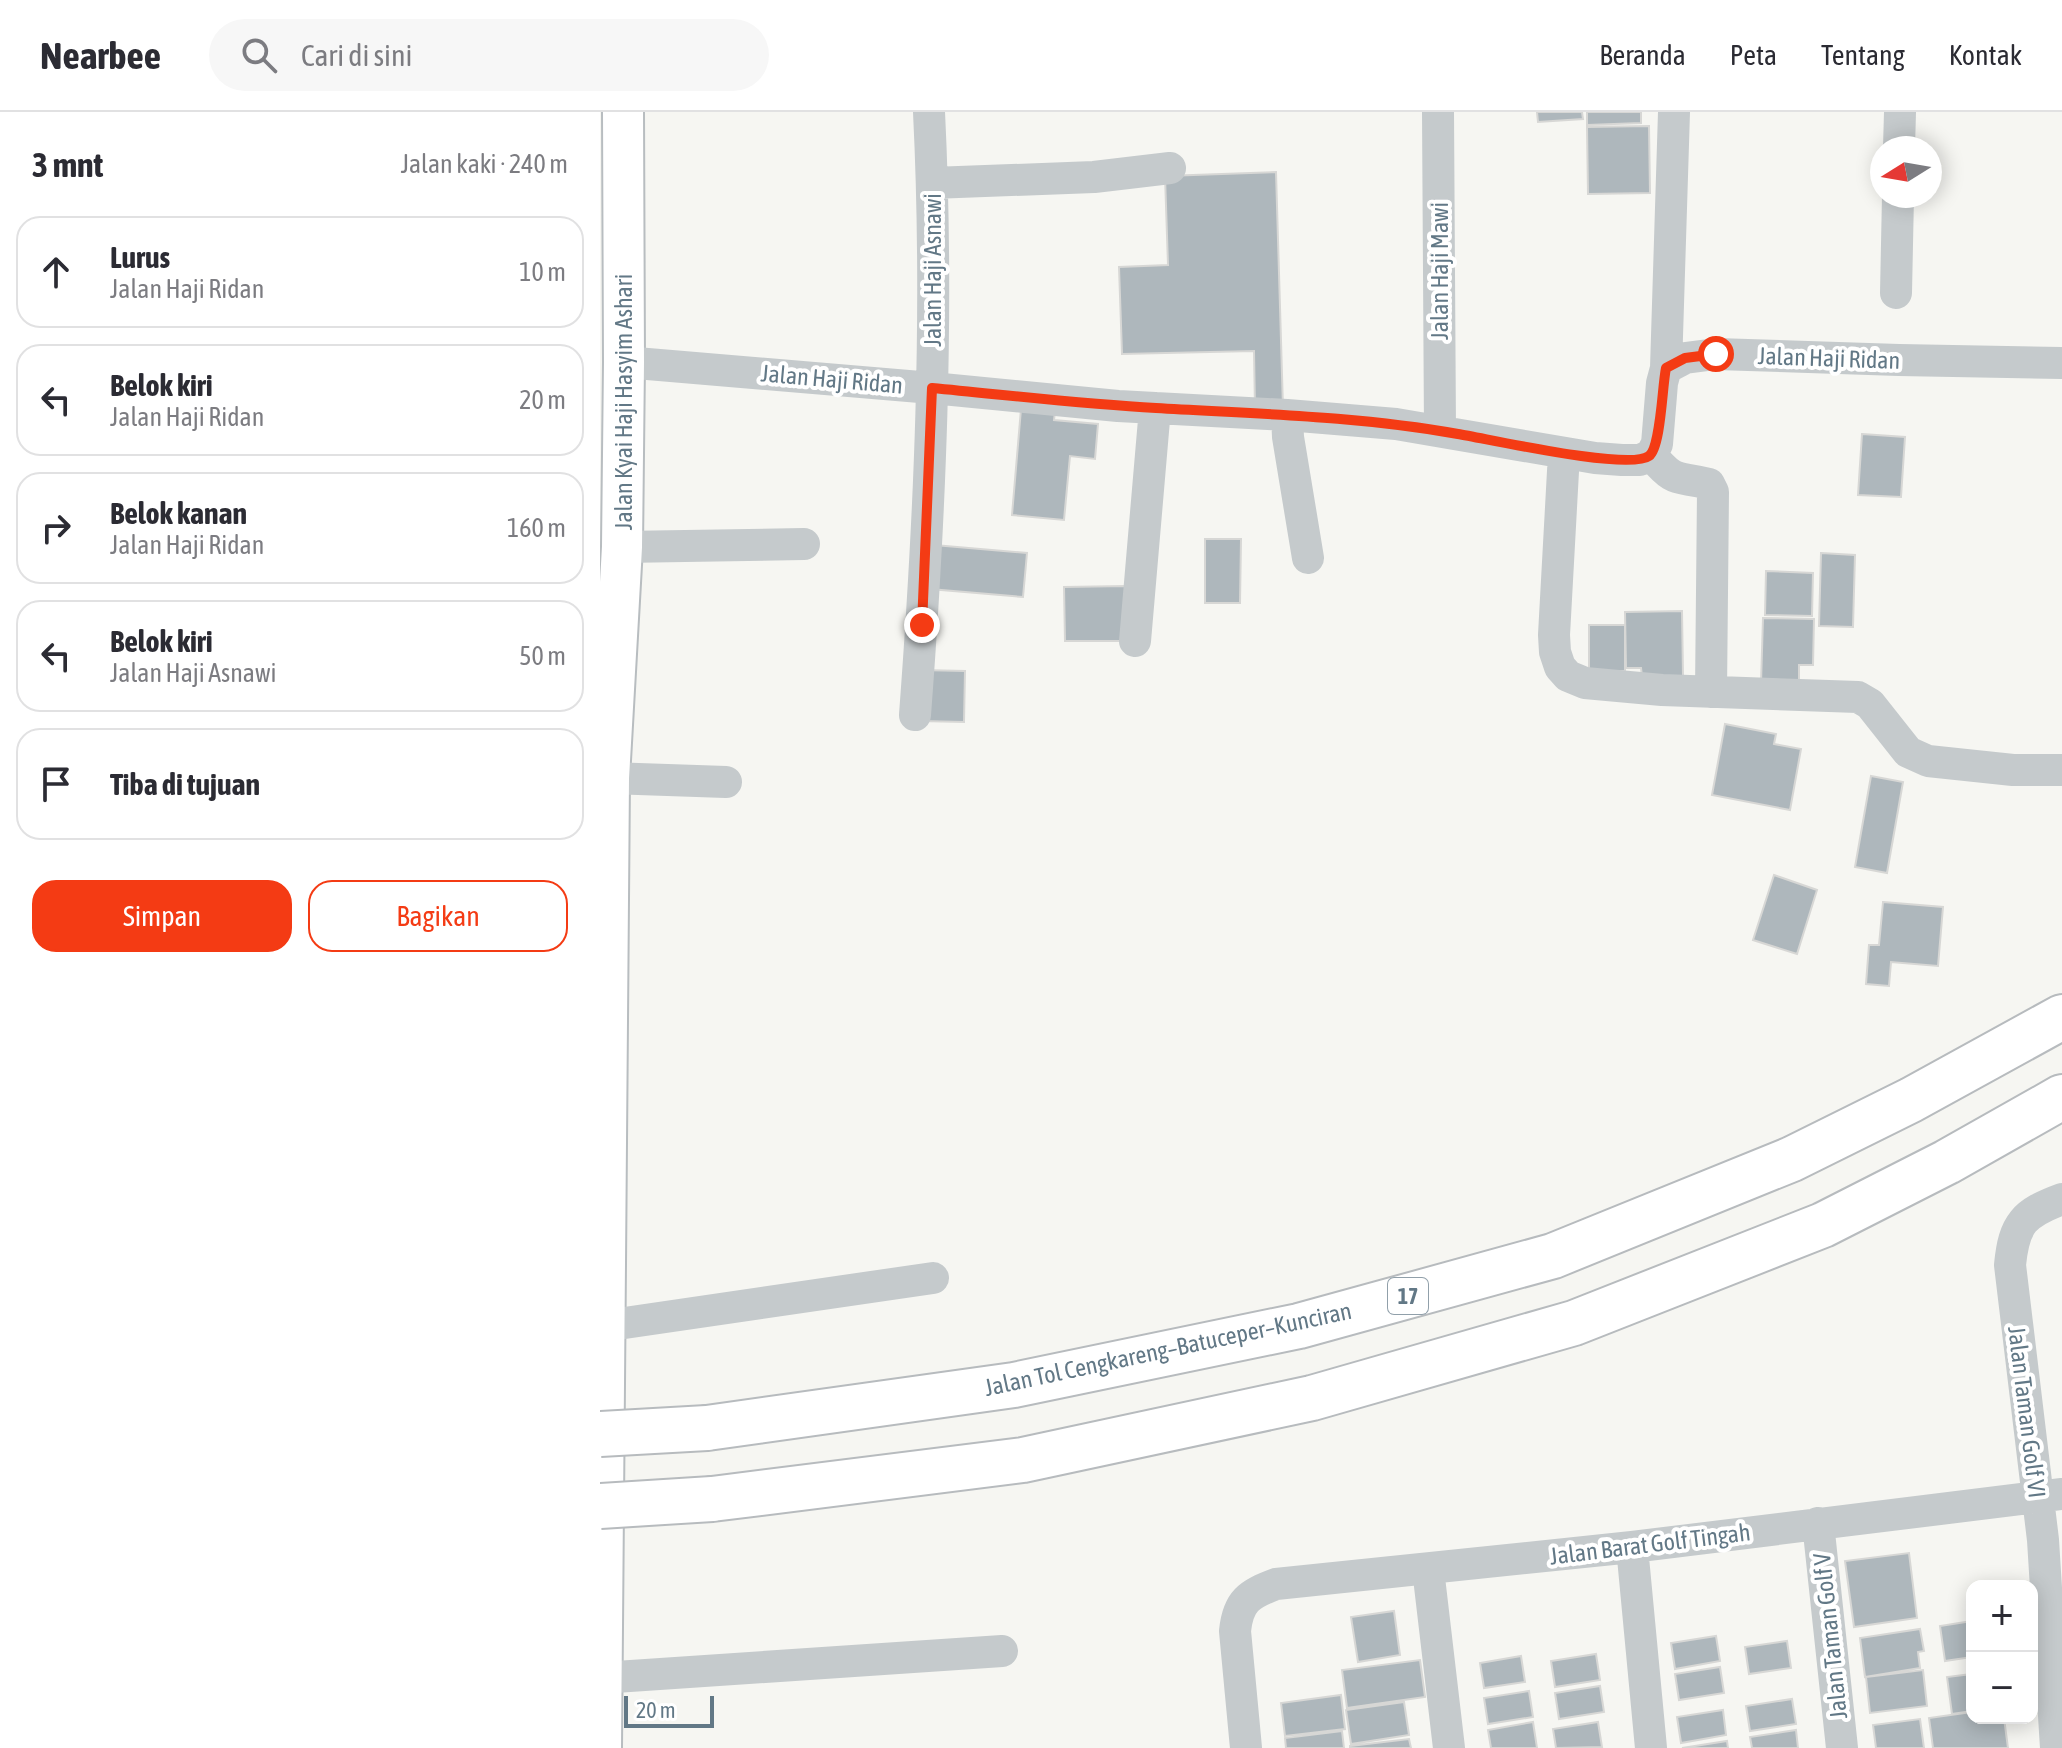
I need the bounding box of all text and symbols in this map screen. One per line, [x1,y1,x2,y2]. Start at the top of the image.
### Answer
search box [209,19,769,91]
icon: search [237,33,281,77]
text: Nearbee [40,34,161,77]
text: Cari di sini [301,38,412,72]
text: Beranda [1599,39,1686,71]
text: Peta [1730,39,1777,71]
text: Tentang [1821,39,1905,71]
text: Kontak [1949,39,2022,71]
north arrow [1870,136,1942,208]
text: 3 mnt [32,145,103,184]
text: Jalan kaki · 240 m [401,149,568,179]
street label: Jalan Haji Asnawi [919,193,946,347]
street label: Jalan Haji Mawi [1426,202,1453,340]
text: Lurus [110,240,170,274]
icon: ahead [34,250,78,294]
text: 10 m [519,257,566,287]
text: Jalan Haji Ridan [110,274,264,304]
street label: Jalan Kyai Haji Hasyim Ashari [610,274,637,530]
route start [1698,336,1734,372]
street label: Jalan Haji Ridan [1757,342,1901,374]
street label: Jalan Haji Ridan [760,359,904,399]
text: Belok kiri [110,368,213,402]
icon: left [34,378,78,422]
text: 20 m [519,385,566,415]
text: Jalan Haji Ridan [110,402,264,432]
text: Belok kanan [110,496,247,530]
icon: right [34,506,78,550]
text: 160 m [507,513,566,543]
text: Jalan Haji Ridan [110,530,264,560]
route end [904,607,940,643]
text: Belok kiri [110,624,213,658]
icon: left [34,634,78,678]
text: 50 m [519,641,566,671]
text: Jalan Haji Asnawi [110,658,276,688]
icon: arrive [34,762,78,806]
text: Tiba di tujuan [110,767,260,801]
button: Simpan [32,880,292,952]
button: Bagikan [308,880,568,952]
road number: 17 [1388,1278,1428,1314]
street label: Jalan Tol Cengkareng–Batuceper–Kunciran [982,1297,1354,1401]
street label: Jalan Taman Golf VI [2003,1325,2051,1499]
street label: Jalan Barat Golf Tingah [1548,1518,1752,1570]
street label: Jalan Taman Golf V [1808,1551,1852,1720]
map controls [1966,1580,2038,1724]
button: + [1966,1580,2038,1652]
button: − [1966,1652,2038,1724]
scale bar [624,1692,714,1728]
text: 20 m [636,1697,676,1723]

